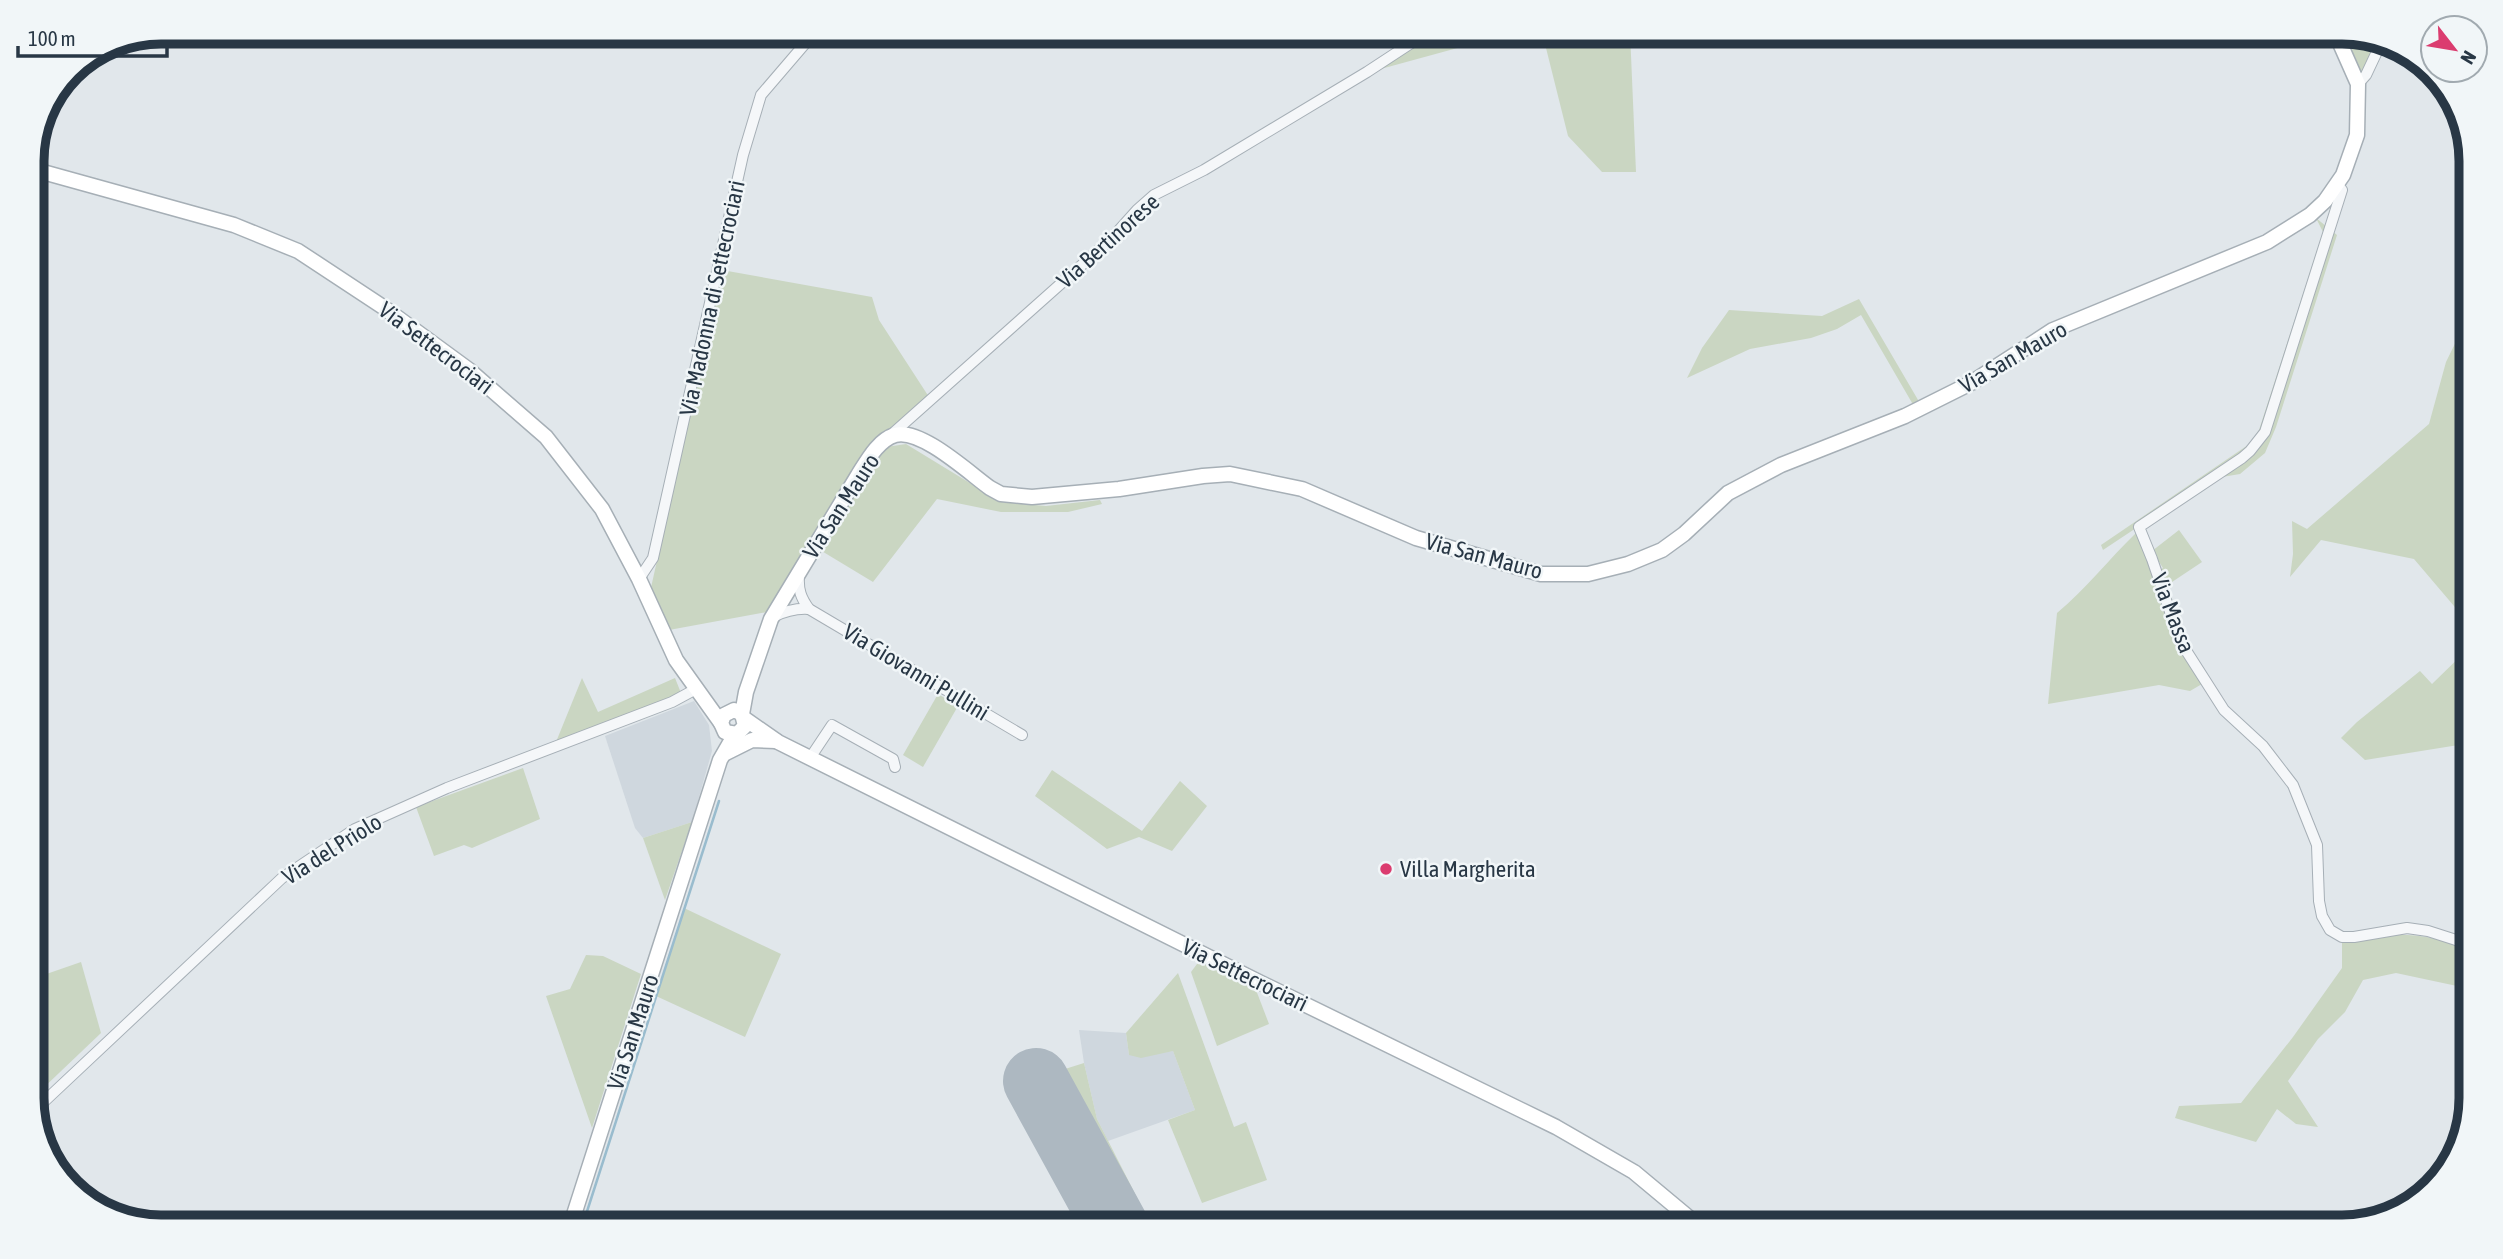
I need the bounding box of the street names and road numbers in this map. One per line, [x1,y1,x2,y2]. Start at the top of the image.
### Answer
street label: Via Madonna di Settecrociari [674,178,750,418]
street label: Via Bertinorese [1052,189,1164,293]
street label: Via Settecrociari [374,297,498,399]
street label: Via San Mauro [1955,316,2071,398]
street label: Via San Mauro [797,449,885,563]
street label: Via San Mauro [1423,528,1545,584]
street label: Via Massa [2146,569,2200,657]
street label: Via Giovanni Pullini [838,618,994,726]
street label: Via del Priolo [278,808,386,890]
street label: Via Settecrociari [1178,933,1312,1017]
street label: Via San Mauro [602,971,664,1093]

